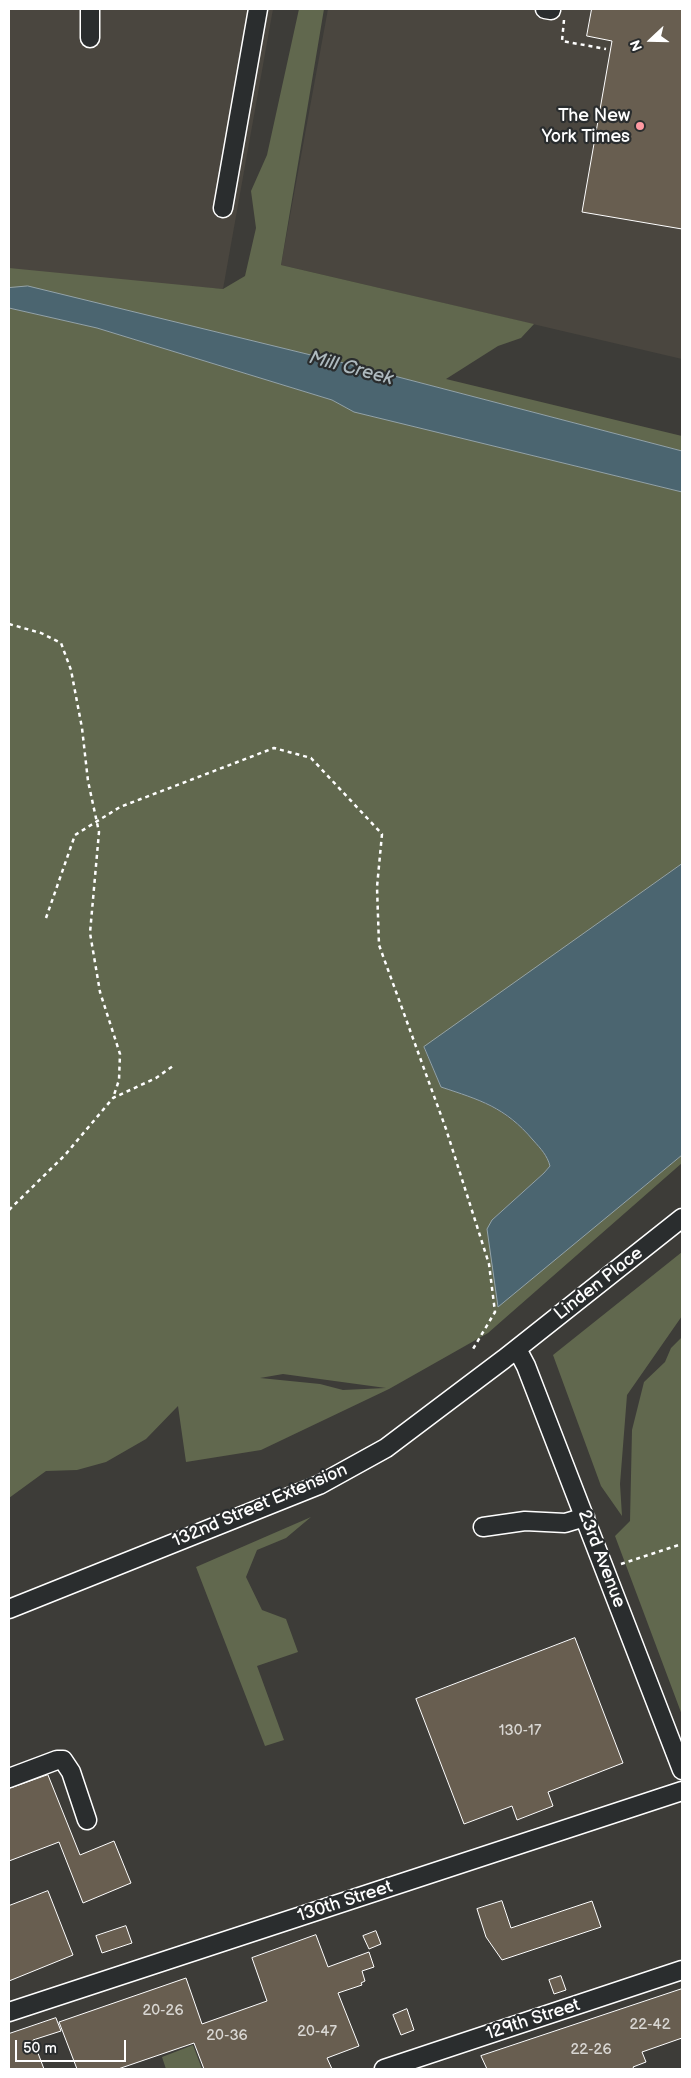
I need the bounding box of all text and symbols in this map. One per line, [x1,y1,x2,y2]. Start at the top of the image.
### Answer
north arrow [626,15,676,65]
text: N [627,38,646,54]
place label: The New York Times [542,105,630,148]
marker: The New York Times [634,120,646,132]
water label: Mill Creek [306,347,396,391]
street label: Linden Place [550,1243,648,1325]
street label: 132nd Street Extension [169,1459,351,1553]
street label: 23rd Avenue [572,1507,630,1611]
house number: 130-17 [499,1722,541,1740]
street label: 130th Street [295,1877,395,1927]
street label: 129th Street [483,1995,583,2045]
house number: 20-26 [142,2002,184,2020]
house number: 22-42 [629,2016,671,2034]
house number: 20-47 [297,2023,337,2041]
house number: 20-36 [206,2027,248,2045]
scale bar [18,2030,129,2062]
text: 50 m [23,2039,57,2058]
house number: 22-26 [570,2041,612,2059]

